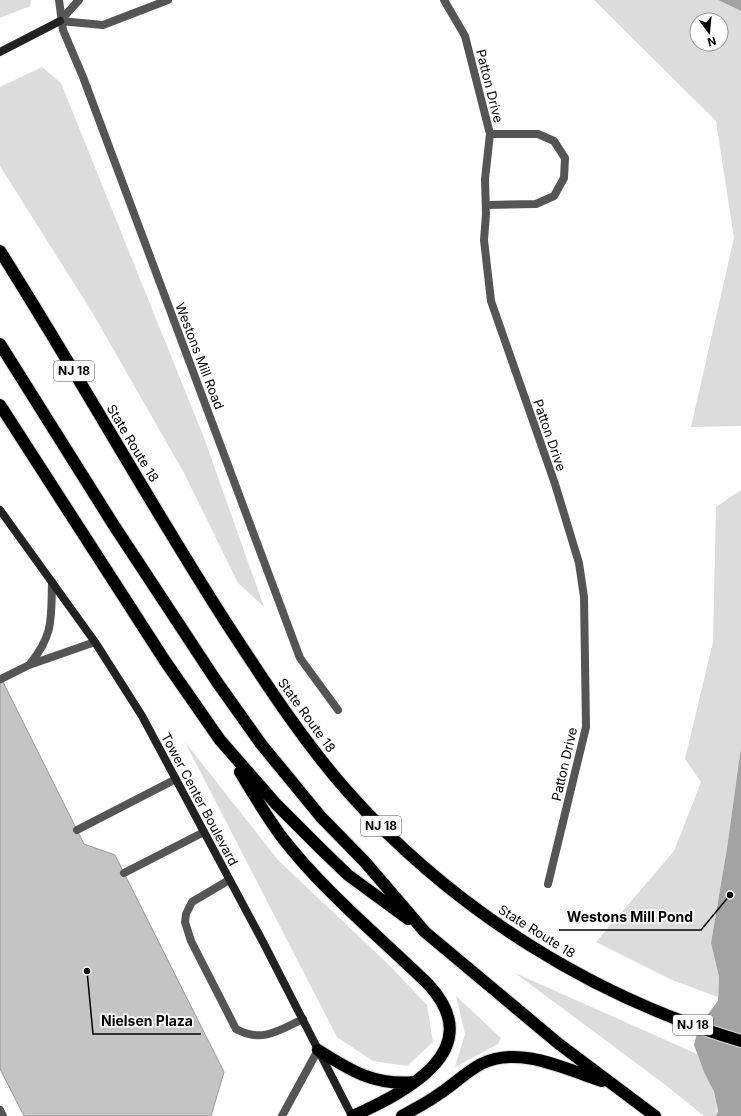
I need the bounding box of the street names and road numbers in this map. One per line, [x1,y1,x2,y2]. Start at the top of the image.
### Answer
street label: Patton Drive [473,48,507,124]
street label: Westons Mill Road [172,300,228,412]
road number: NJ 18 [54,361,94,381]
street label: Patton Drive [530,397,570,473]
street label: State Route 18 [104,401,162,485]
street label: State Route 18 [275,675,339,755]
street label: Patton Drive [548,726,580,802]
street label: Tower Center Boulevard [158,730,242,868]
road number: NJ 18 [361,816,401,836]
street label: State Route 18 [496,901,578,961]
road number: NJ 18 [673,1015,713,1035]

